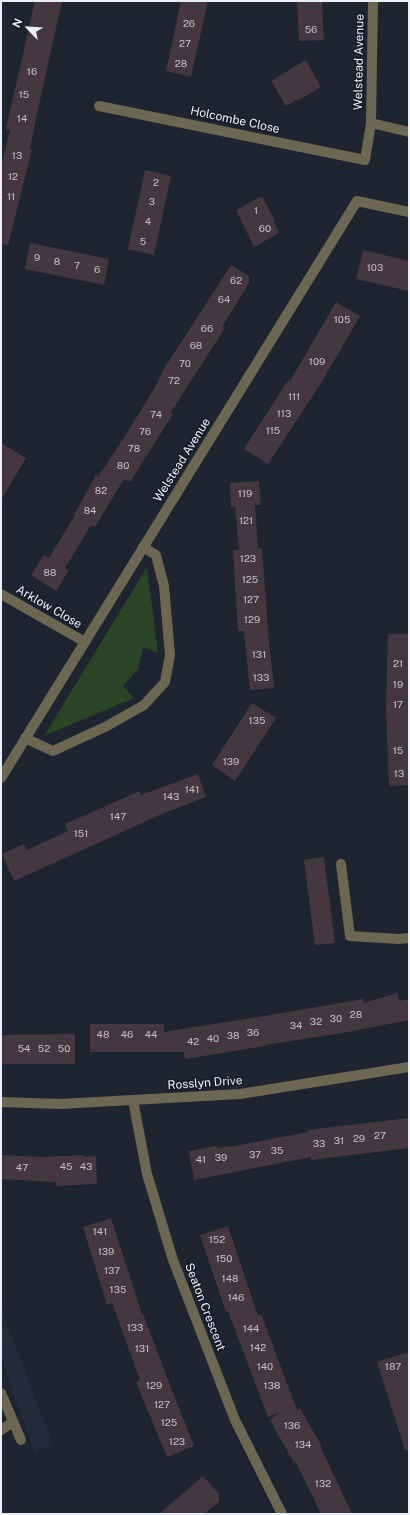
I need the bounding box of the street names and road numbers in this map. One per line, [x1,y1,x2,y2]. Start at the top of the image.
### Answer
street label: Welstead Avenue [351,14,367,110]
street label: Holcombe Close [189,104,281,136]
street label: Welstead Avenue [150,415,214,505]
street label: Arklow Close [14,582,84,632]
street label: Rosslyn Drive [167,1073,243,1093]
street label: Seaton Crescent [182,1261,228,1353]

